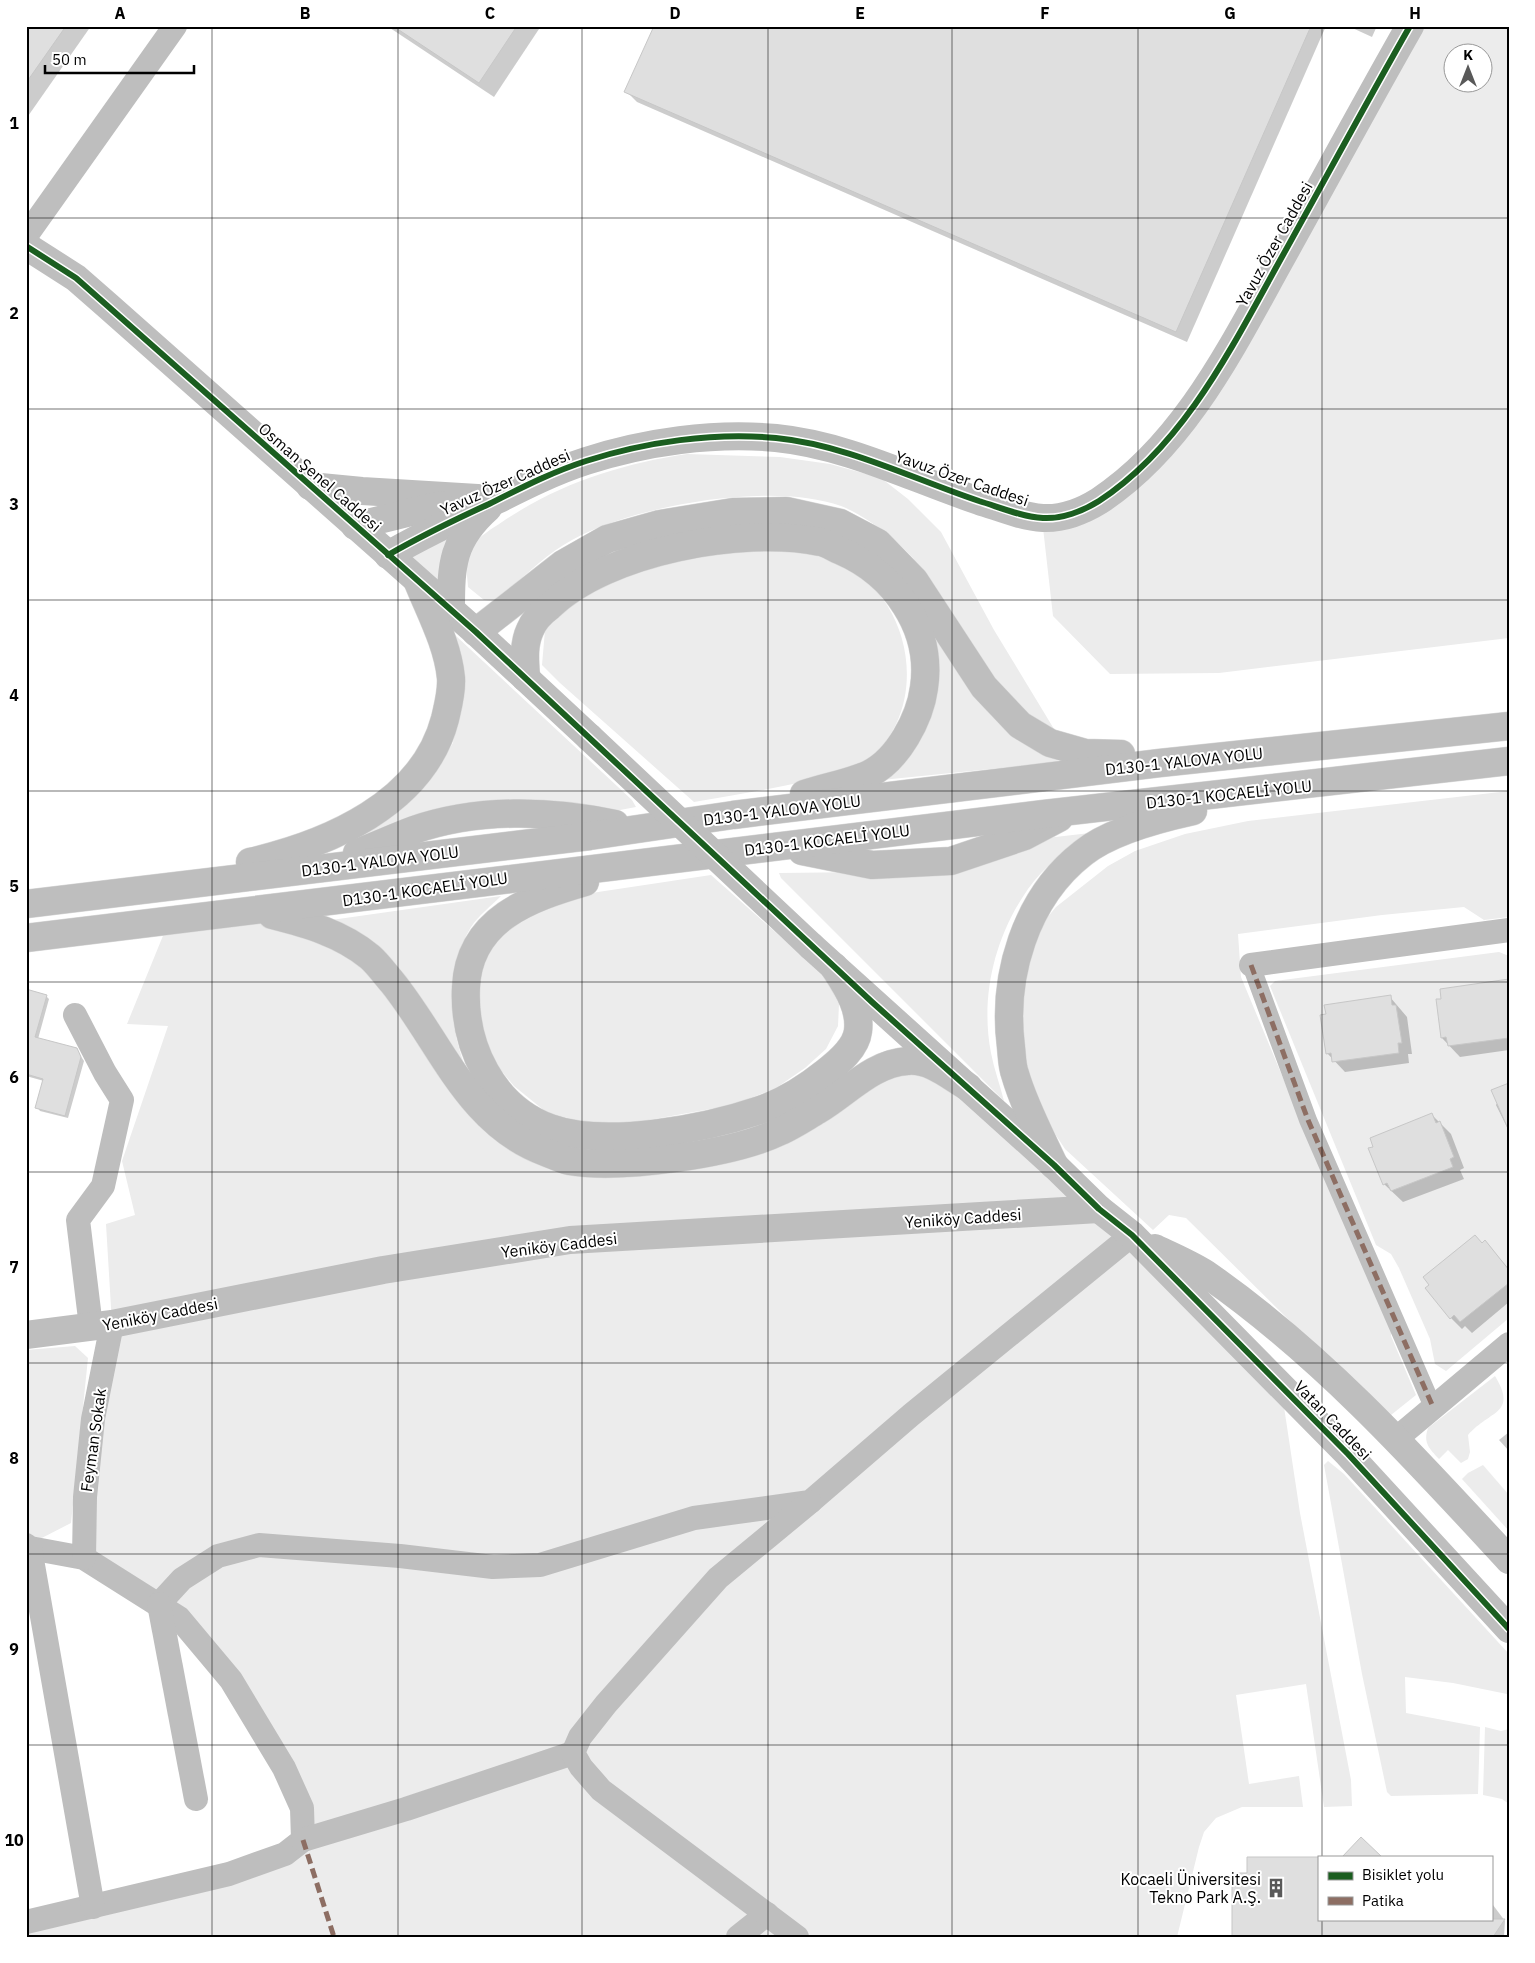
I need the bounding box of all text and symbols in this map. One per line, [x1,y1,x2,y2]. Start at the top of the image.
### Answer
text: A [115,3,126,23]
text: B [300,3,311,23]
text: C [485,3,495,23]
text: D [669,3,681,23]
text: E [855,3,865,23]
text: F [1040,3,1050,23]
text: G [1224,3,1236,23]
text: H [1409,3,1421,23]
scale bar [45,42,194,74]
north arrow [1442,42,1492,92]
text: K [1463,46,1473,64]
text: 50 m [52,50,87,69]
text: 1 [9,113,19,133]
street label: Yavuz Özer Caddesi [1231,178,1317,310]
text: 2 [9,303,19,323]
street label: Osman Şenel Caddesi [254,418,386,536]
street label: Yavuz Özer Caddesi [437,444,573,520]
street label: Yavuz Özer Caddesi [893,446,1031,510]
text: 3 [9,494,19,514]
text: 4 [9,685,19,705]
street label: D130-1 YALOVA YOLU [1104,743,1264,779]
street label: D130-1 KOCAELİ YOLU [1145,775,1313,813]
street label: D130-1 YALOVA YOLU [702,790,862,830]
street label: D130-1 KOCAELİ YOLU [743,820,911,860]
street label: D130-1 YALOVA YOLU [300,841,460,881]
street label: D130-1 KOCAELİ YOLU [341,867,509,911]
text: 5 [9,876,19,896]
text: 6 [9,1067,19,1087]
street label: Yeniköy Caddesi [904,1204,1022,1232]
street label: Yeniköy Caddesi [500,1228,618,1262]
text: 7 [9,1257,19,1277]
street label: Yeniköy Caddesi [101,1293,219,1335]
street label: Vatan Caddesi [1290,1376,1376,1464]
street label: Feyman Sokak [76,1386,110,1493]
text: 8 [9,1448,19,1468]
text: 9 [9,1639,19,1659]
text: 10 [4,1830,24,1850]
legend [1318,1856,1492,1920]
text: Bisiklet yolu [1362,1865,1444,1884]
place label: Kocaeli Üniversitesi Tekno Park A.Ş. [1121,1869,1261,1907]
building icon: Kocaeli Üniversitesi Tekno Park A.Ş. [1265,1877,1287,1899]
text: Patika [1362,1891,1404,1910]

